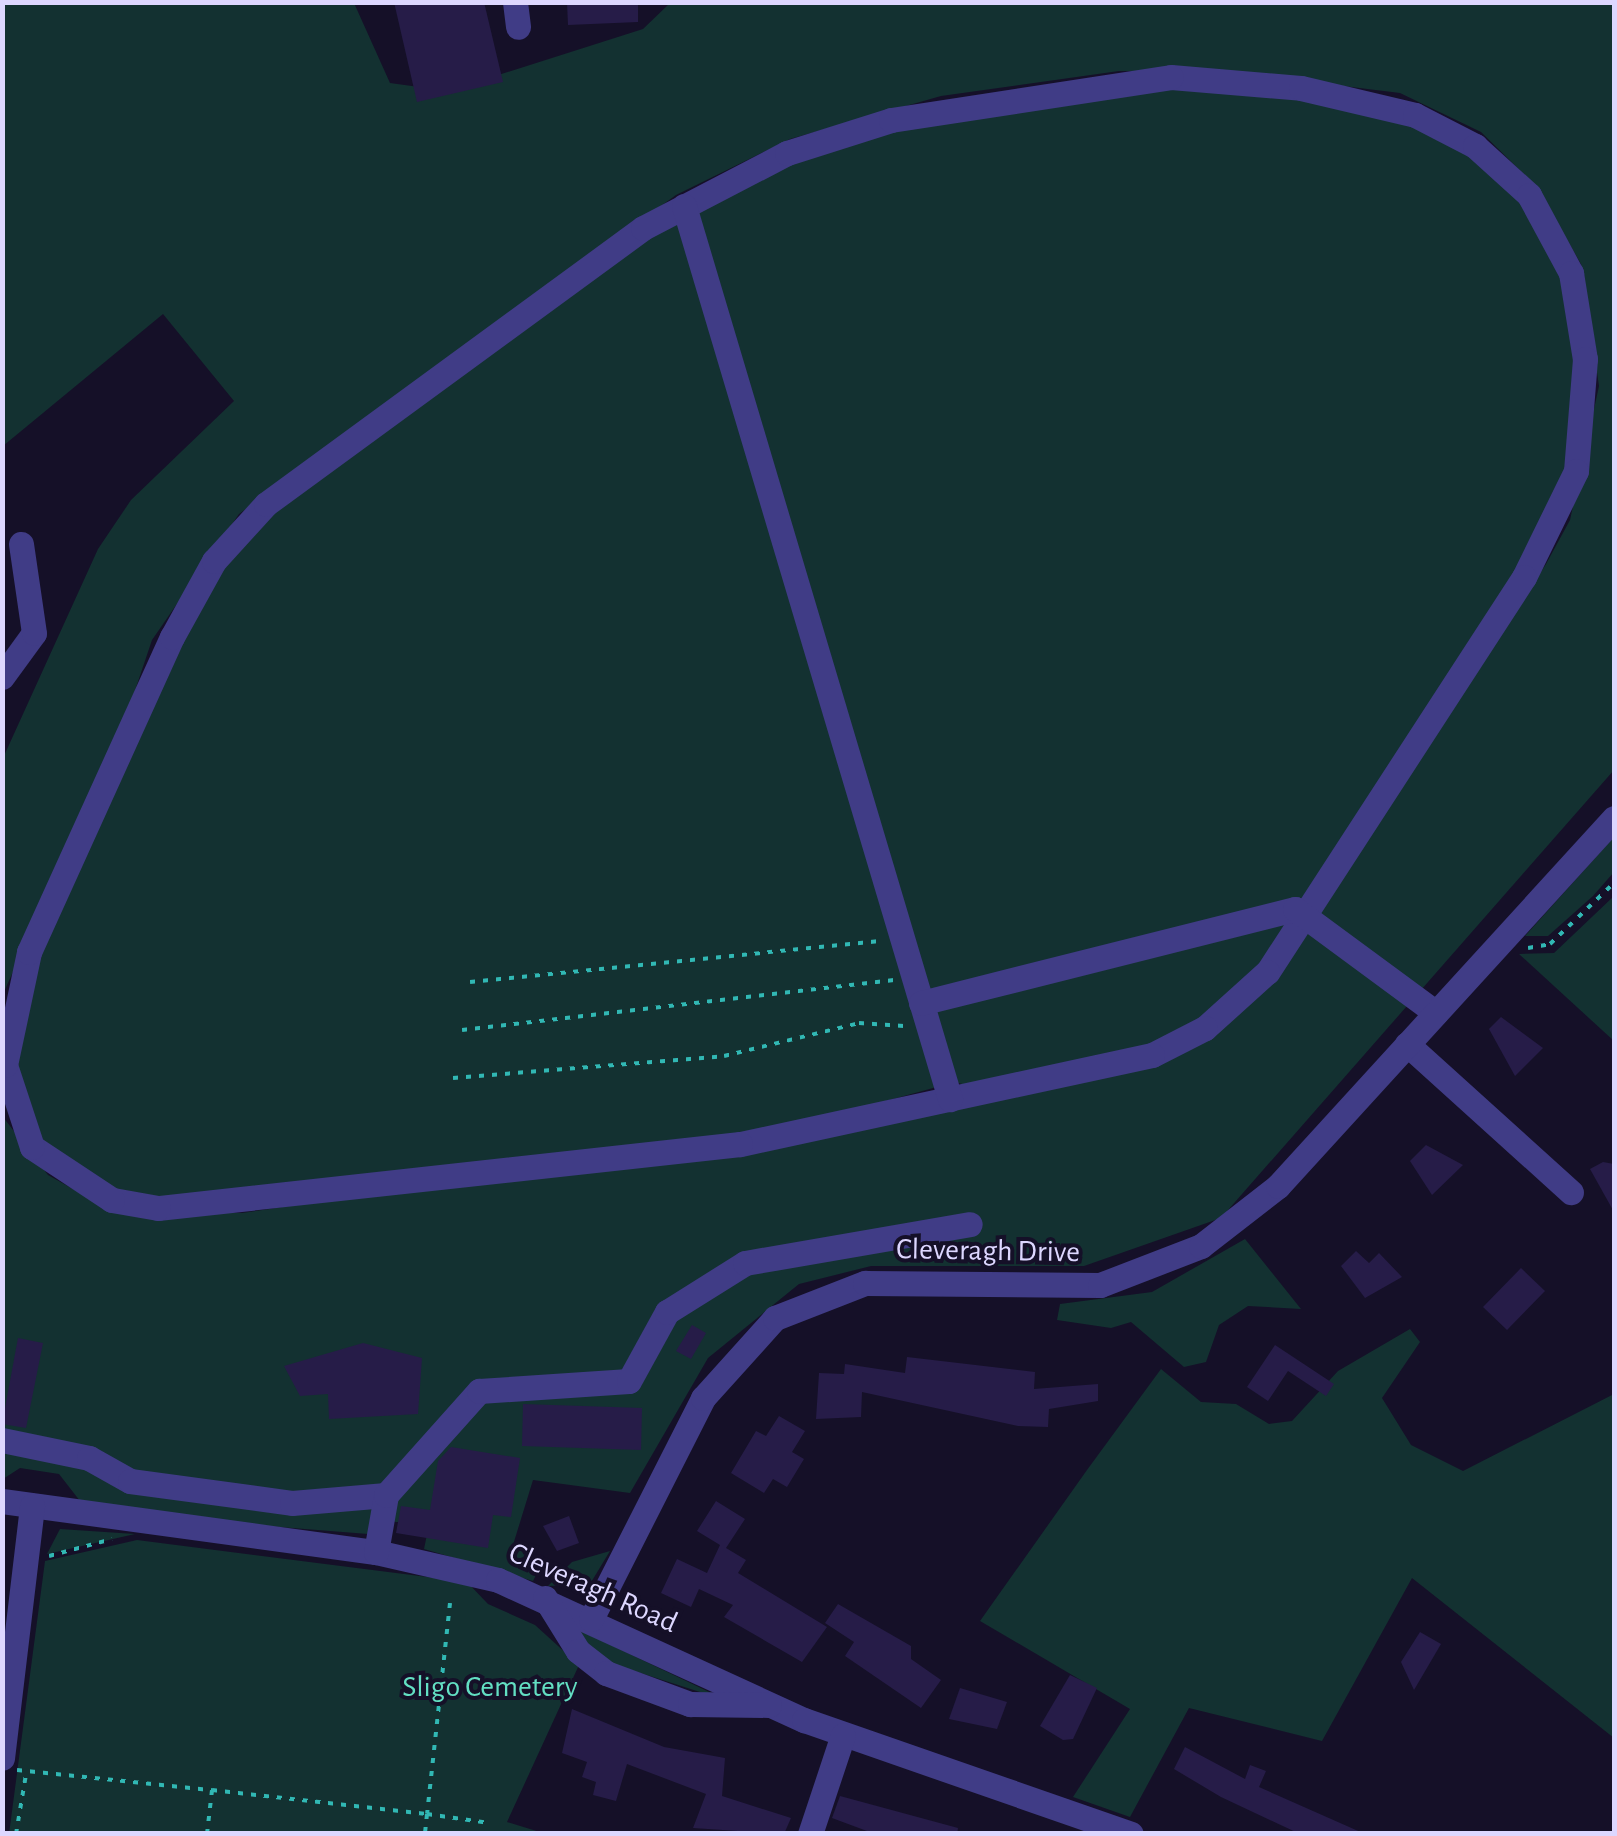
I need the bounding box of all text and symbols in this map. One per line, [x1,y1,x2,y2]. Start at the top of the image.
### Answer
street label: Cleveragh Drive [896,1231,1080,1271]
street label: Cleveragh Road [503,1535,683,1641]
park label: Sligo Cemetery [402,1669,578,1705]

